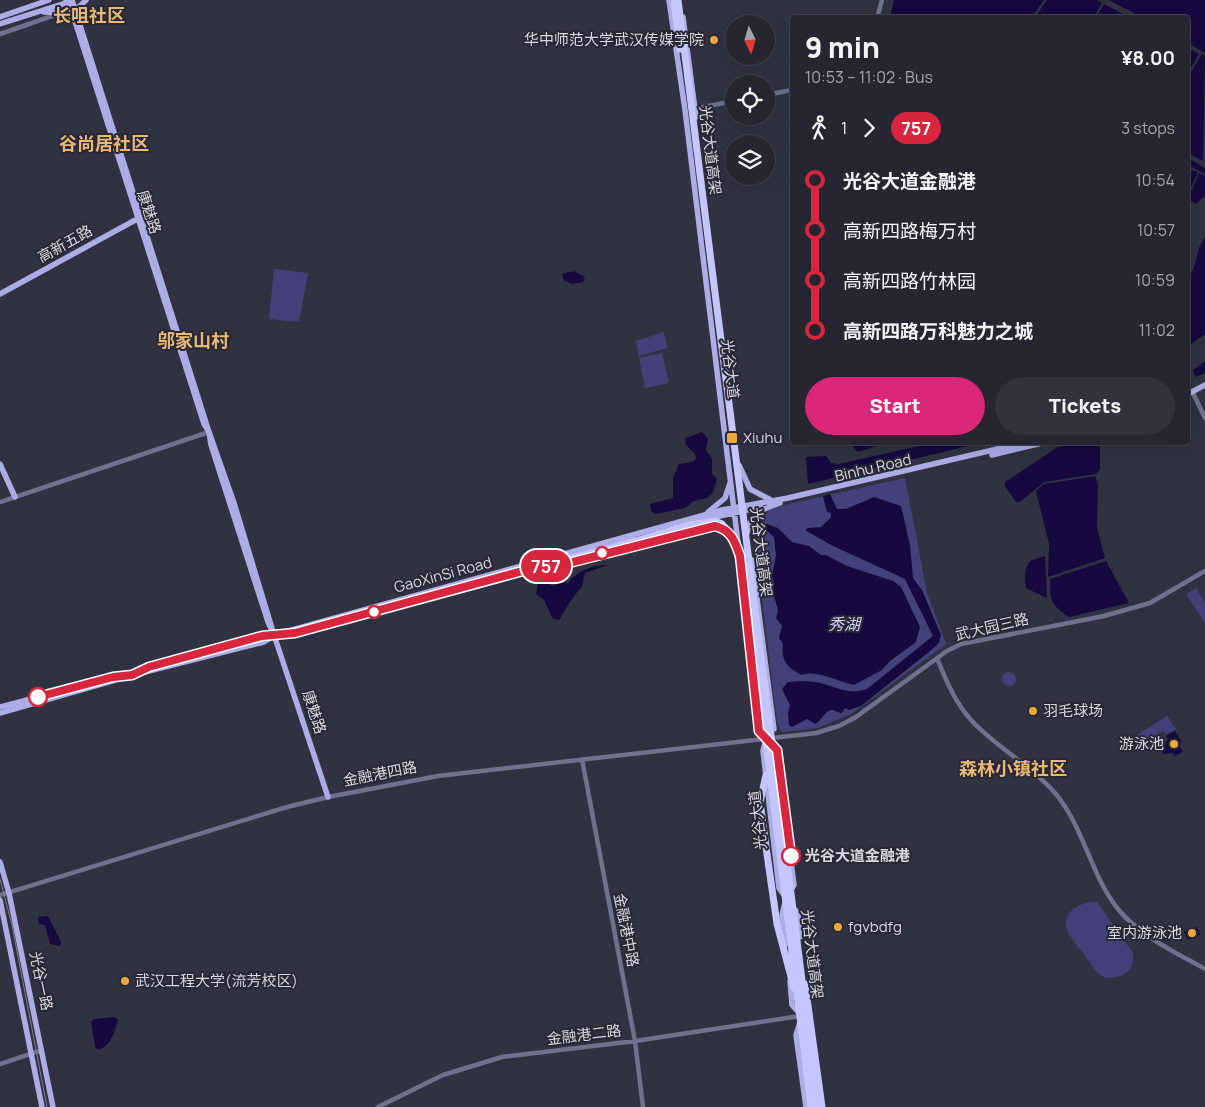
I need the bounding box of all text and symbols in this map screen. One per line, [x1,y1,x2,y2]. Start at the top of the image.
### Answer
district label: 长咀社区 [53,3,125,27]
north arrow [725,15,775,65]
map controls [725,15,775,185]
text: 9 min [805,28,880,66]
place label: 华中师范大学武汉传媒学院 [524,29,704,50]
marker: 华中师范大学武汉传媒学院 [708,34,720,46]
text: ¥8.00 [1121,45,1175,71]
text: 10:53 – 11:02 · Bus [805,66,933,88]
button: locate [725,75,775,125]
street label: 光谷大道高架 [695,104,726,196]
icon: walk [805,114,833,142]
icon: forward [855,114,883,142]
text: 757 [901,116,931,140]
text: 1 [841,117,847,139]
text: 3 stops [1121,117,1175,139]
district label: 谷尚居社区 [59,131,149,155]
button: layers [725,135,775,185]
text: 光谷大道金融港 [843,168,976,194]
text: 10:54 [1136,169,1175,191]
street label: 康魅路 [133,187,166,236]
text: 高新四路梅万村 [843,218,976,244]
text: 10:57 [1137,219,1175,241]
street label: 高新五路 [33,220,96,267]
text: 高新四路竹林园 [843,268,976,294]
text: 10:59 [1135,269,1175,291]
text: 高新四路万科魅力之城 [843,318,1033,344]
text: 11:02 [1139,319,1175,341]
district label: 邬家山村 [157,328,229,352]
street label: 光谷大道 [716,338,745,400]
button: Start [805,377,985,435]
button: Tickets [995,377,1175,435]
place label: Xiuhu [743,427,782,448]
marker: Xiuhu [725,431,739,445]
street label: Binhu Road [833,449,913,487]
street label: 光谷大道高架 [746,506,777,598]
unlabelled marker [595,546,609,560]
line badge: 757 [517,550,575,582]
street label: GaoXinSi Road [392,551,494,598]
text: 757 [531,554,561,578]
unlabelled marker [367,605,381,619]
street label: 武大园三路 [953,608,1031,645]
water label: 秀湖 [828,613,863,635]
unlabelled marker [28,687,48,707]
street label: 康魅路 [298,687,331,736]
place label: 羽毛球场 [1043,700,1103,721]
marker: 羽毛球场 [1027,705,1039,717]
place label: 游泳池 [1119,733,1164,754]
marker: 游泳池 [1168,738,1180,750]
street label: 金融港四路 [341,756,419,791]
district label: 森林小镇社区 [959,756,1067,780]
street label: 光谷大道 [743,789,772,851]
place label: 光谷大道金融港 [805,845,910,866]
marker: 光谷大道金融港 [781,846,801,866]
street label: 金融港中路 [609,891,644,969]
street label: 光谷大道高架 [797,908,828,1000]
place label: fgvbdfg [848,916,902,937]
marker: fgvbdfg [832,921,844,933]
place label: 室内游泳池 [1107,922,1182,943]
marker: 室内游泳池 [1186,927,1198,939]
street label: 光谷一路 [25,949,58,1012]
place label: 武汉工程大学(流芳校区) [135,970,298,991]
marker: 武汉工程大学(流芳校区) [119,975,131,987]
street label: 金融港二路 [545,1020,622,1049]

